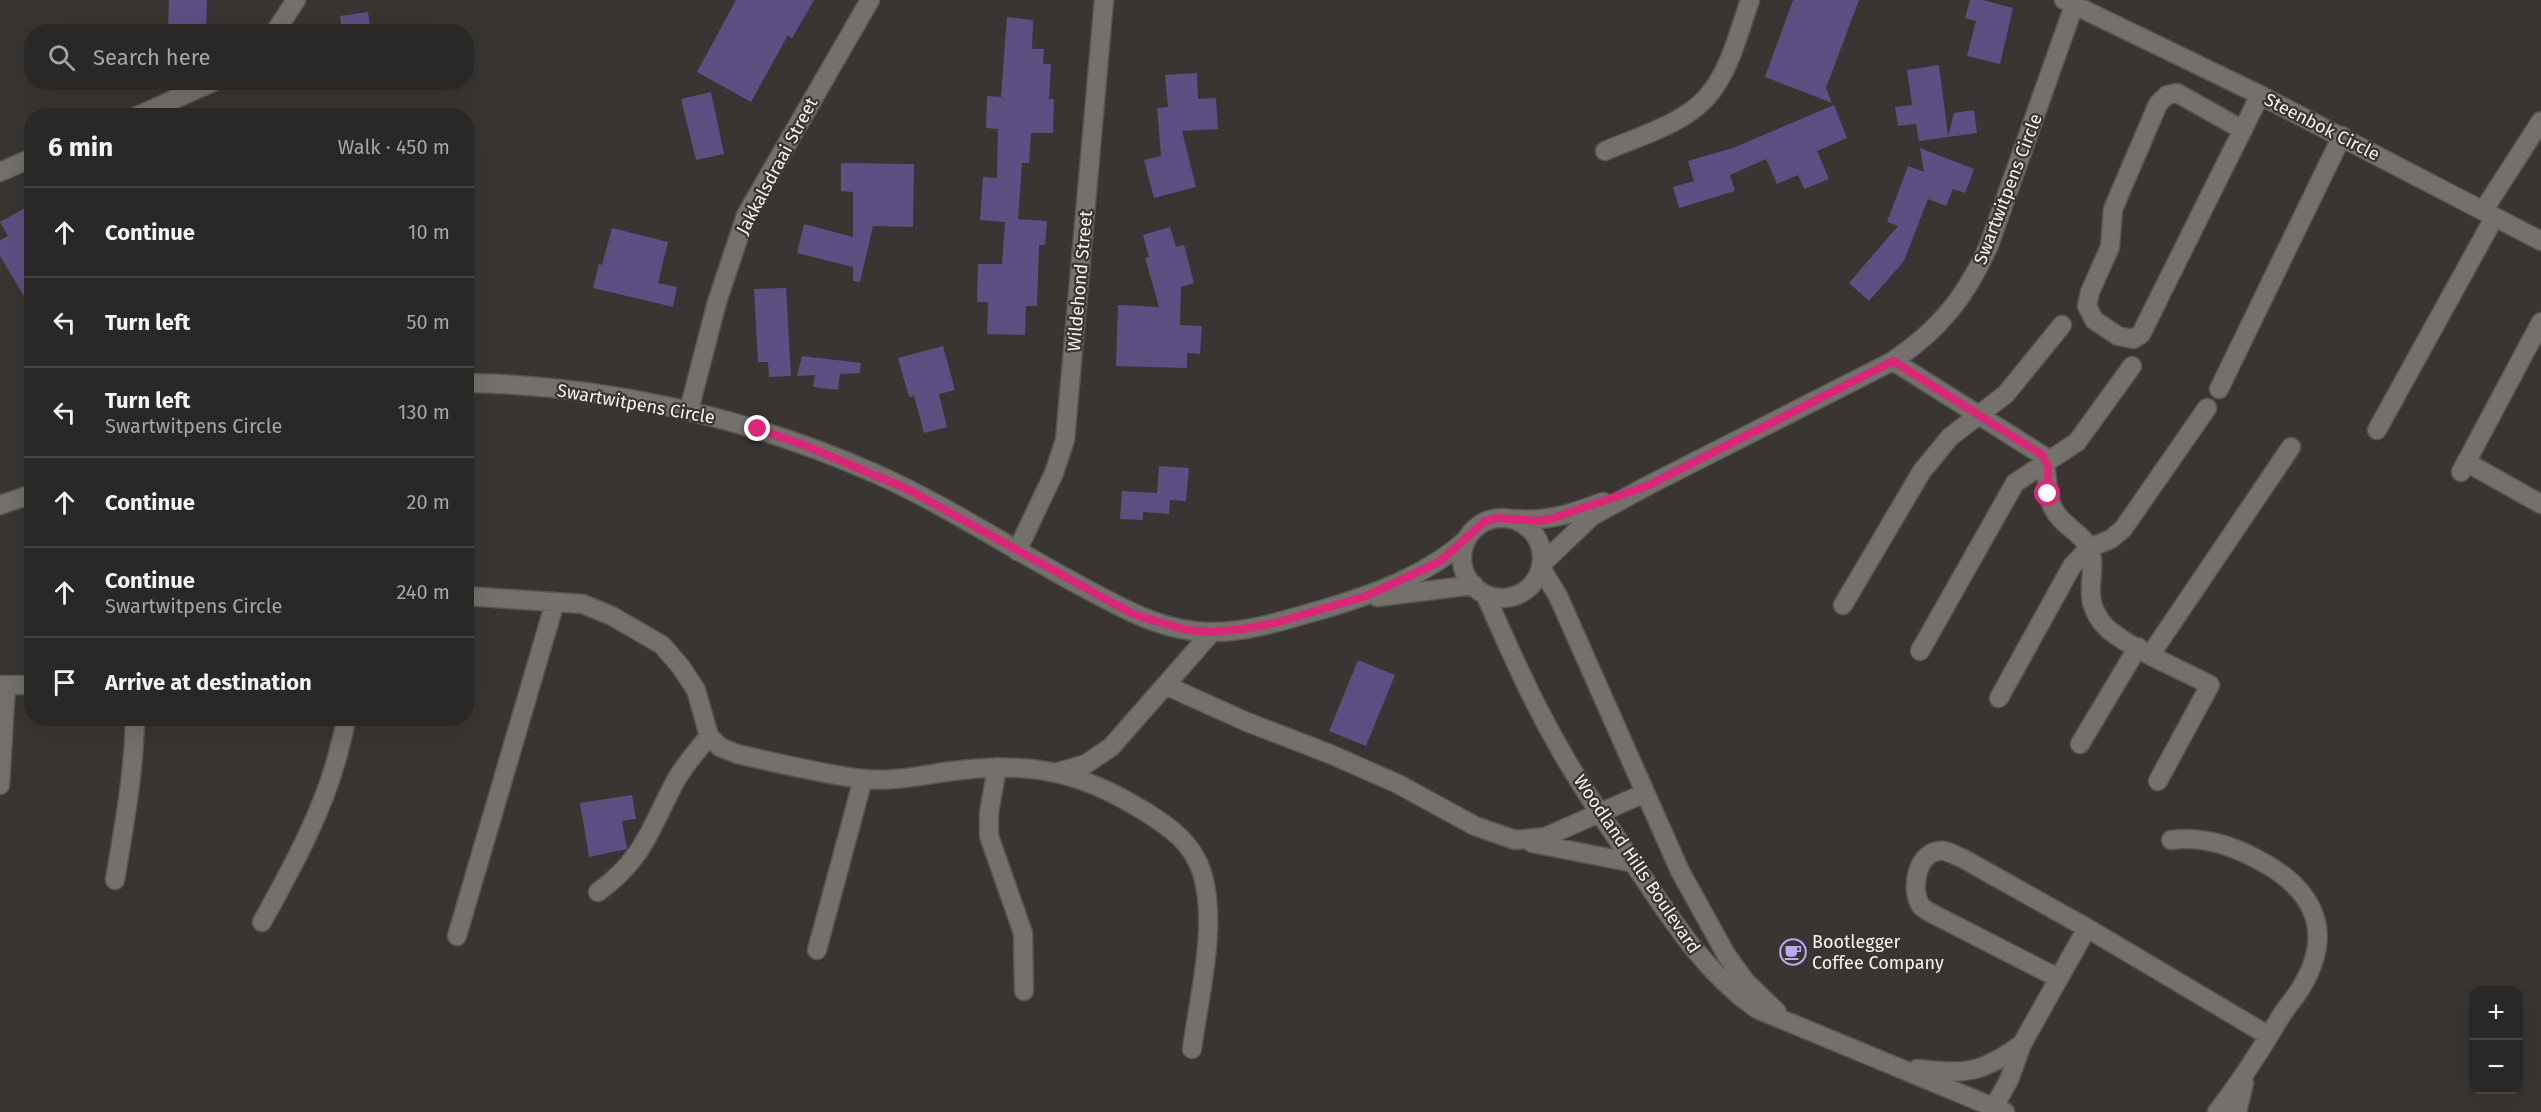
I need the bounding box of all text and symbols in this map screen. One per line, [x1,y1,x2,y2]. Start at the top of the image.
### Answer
search box [24,24,474,90]
icon: search [45,41,78,74]
text: Search here [93,44,211,71]
street label: Steenbok Circle [2261,88,2383,166]
street label: Jakkalsdraai Street [732,93,823,238]
street label: Swartwitpens Circle [1969,111,2047,267]
text: 6 min [48,132,113,163]
text: Walk · 450 m [338,135,450,159]
street label: Wildehond Street [1063,209,1097,353]
icon: ahead [48,216,81,249]
text: Continue [105,219,195,246]
text: 10 m [408,220,450,244]
icon: left [48,306,81,339]
text: Turn left [105,309,190,336]
text: 50 m [406,310,450,334]
street label: Swartwitpens Circle [555,379,717,429]
text: Turn left [105,387,190,414]
icon: left [48,396,81,429]
text: 130 m [398,400,450,424]
text: Swartwitpens Circle [105,414,282,438]
route end [744,415,770,441]
route start [2034,480,2060,506]
icon: ahead [48,486,81,519]
text: Continue [105,489,195,516]
text: 20 m [407,490,450,514]
text: Continue [105,567,195,594]
icon: ahead [48,576,81,609]
text: 240 m [396,580,450,604]
text: Swartwitpens Circle [105,594,282,618]
icon: arrive [48,666,81,699]
text: Arrive at destination [105,669,312,696]
street label: Woodland Hills Boulevard [1569,770,1705,958]
place label: Bootlegger Coffee Company [1812,931,1944,974]
cafe icon: Bootlegger Coffee Company [1778,937,1808,967]
map controls [2469,986,2523,1094]
button: + [2469,986,2523,1040]
button: − [2469,1040,2523,1094]

